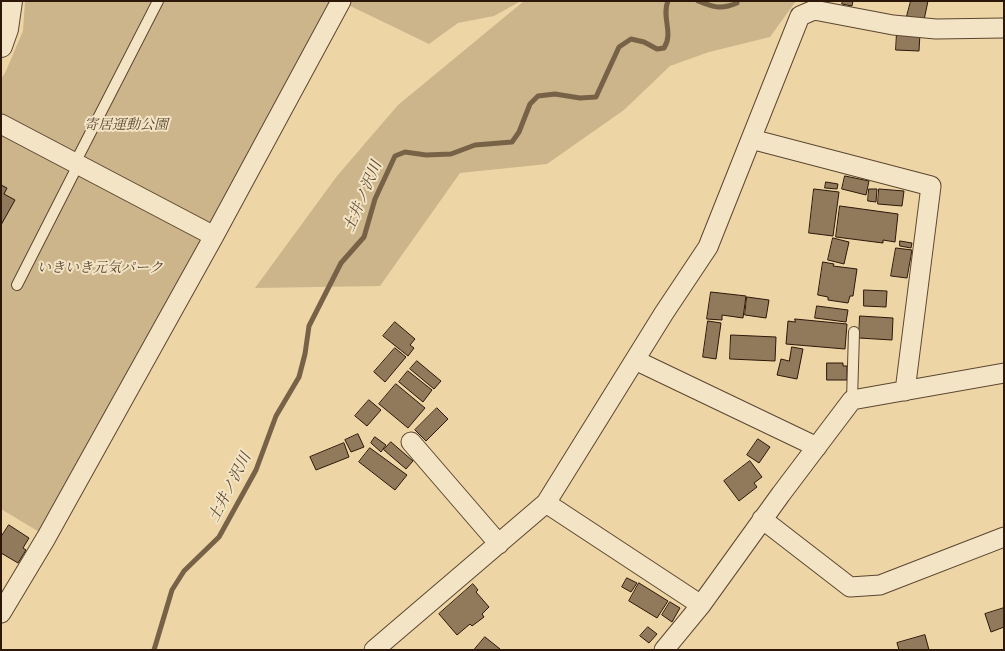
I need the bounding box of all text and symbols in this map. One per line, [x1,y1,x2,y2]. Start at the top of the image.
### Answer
park label: 寄居運動公園 [84,118,168,134]
water label: 土井ノ沢川 [341,159,387,235]
park label: いきいき元気パーク [37,261,163,277]
water label: 土井ノ沢川 [206,451,256,525]

